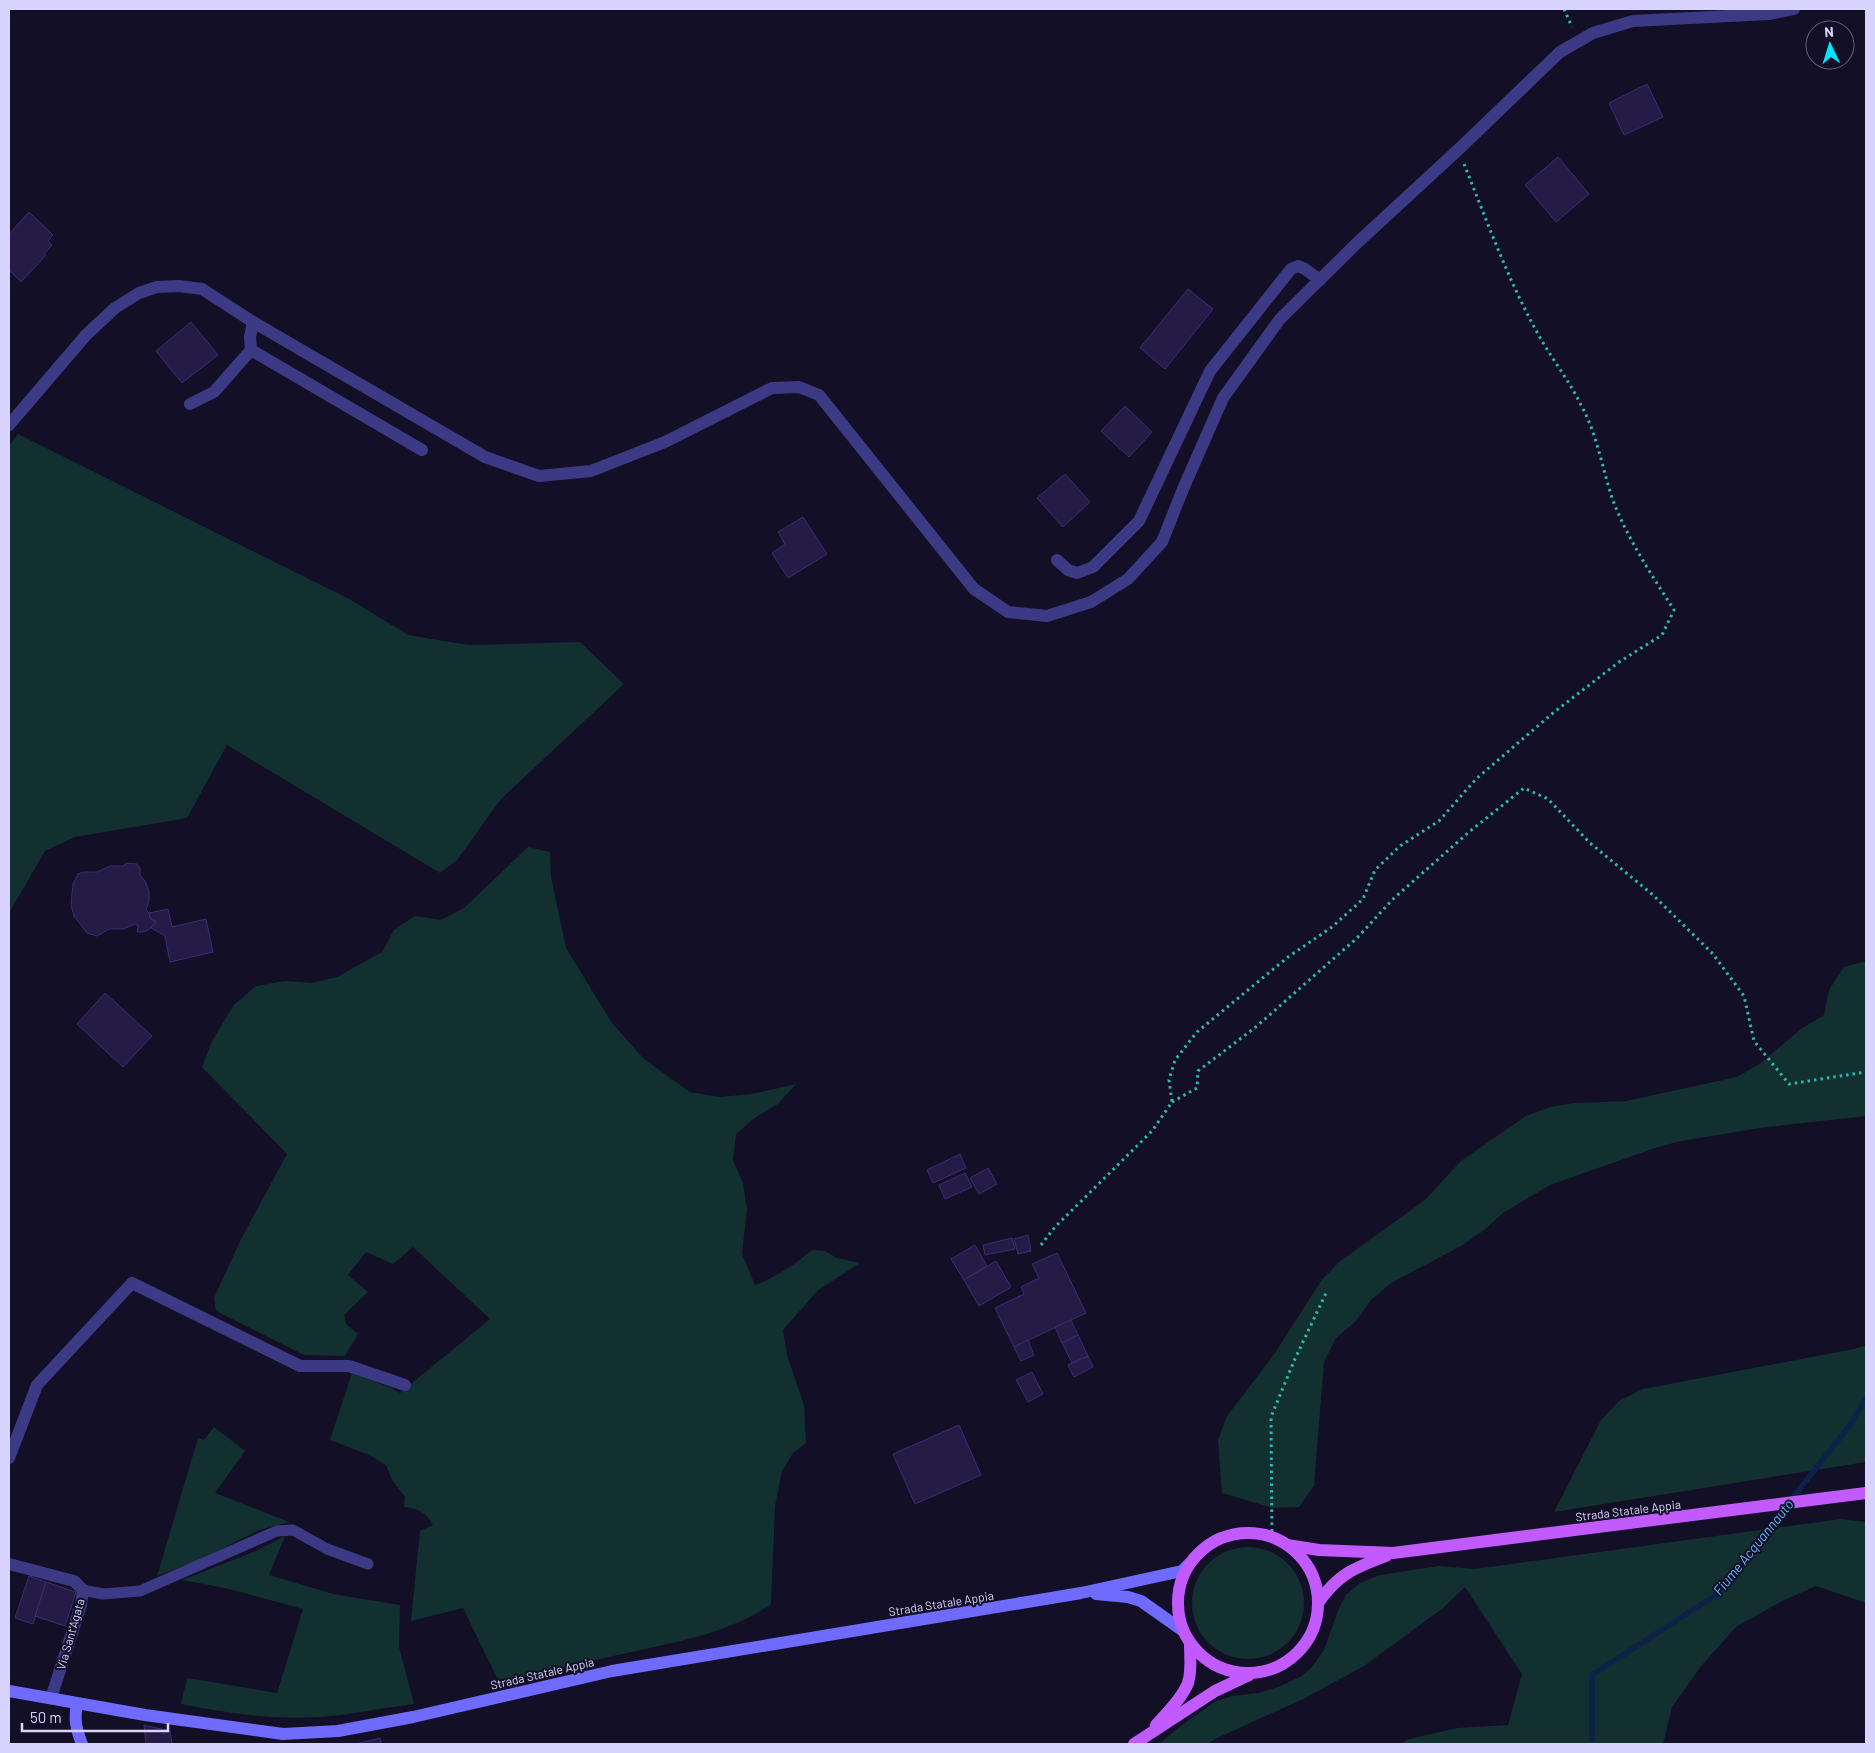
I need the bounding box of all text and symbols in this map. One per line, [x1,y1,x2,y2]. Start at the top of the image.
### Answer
north arrow [1805,20,1855,70]
text: N [1824,23,1834,40]
water label: Fiume Acquannauto [1709,1496,1797,1598]
street label: Strada Statale Appia [1574,1497,1682,1523]
street label: Strada Statale Appia [887,1588,995,1618]
street label: Via Sant'Agata [53,1597,87,1671]
street label: Strada Statale Appia [489,1654,595,1692]
scale bar [22,1700,169,1732]
text: 50 m [30,1708,62,1726]

